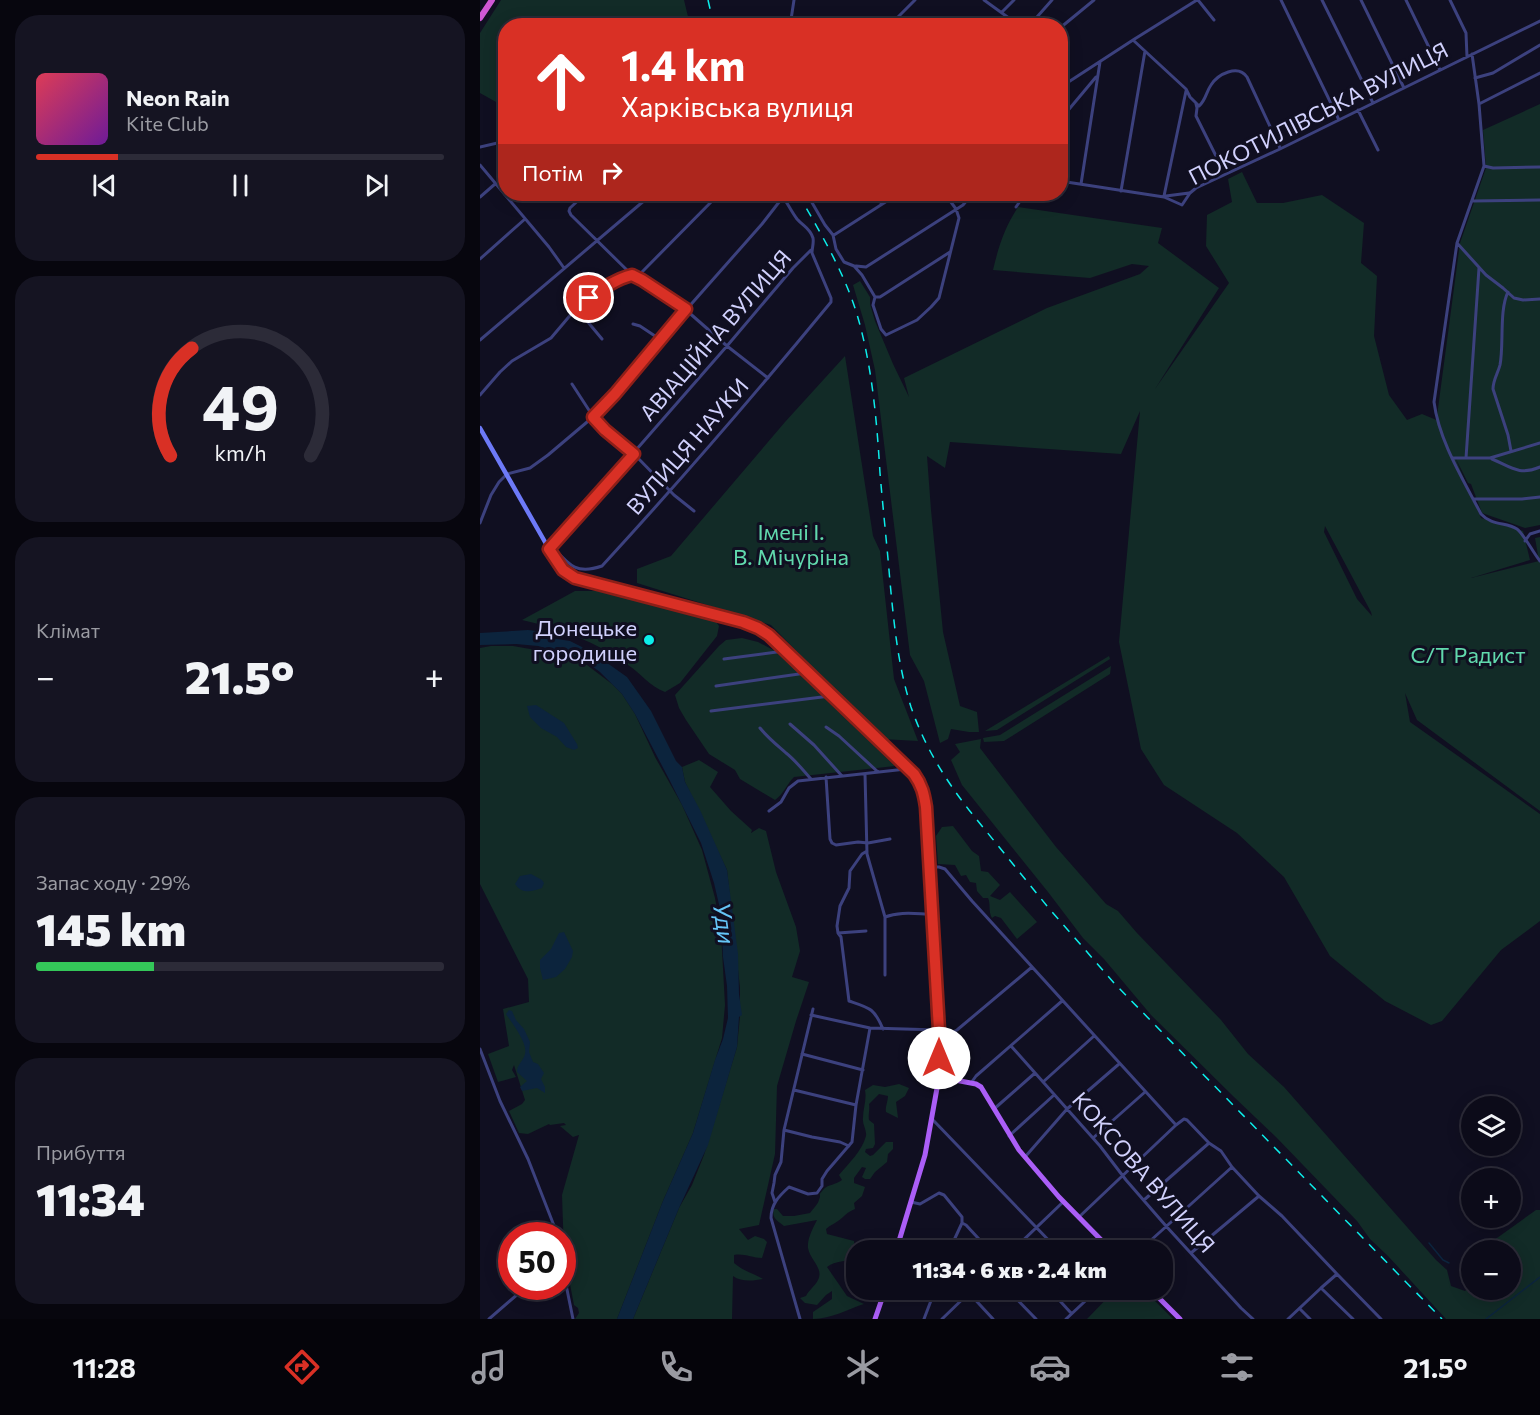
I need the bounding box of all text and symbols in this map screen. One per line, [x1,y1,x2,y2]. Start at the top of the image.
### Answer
street label: ПОКОТИЛІВСЬКА ВУЛИЦЯ [1184,36,1452,190]
text: 1.4 km [621,38,745,90]
icon: ahead [522,42,600,120]
text: Neon Rain [126,84,230,111]
text: Харківська вулиця [621,90,854,123]
text: Kite Club [126,111,209,135]
icon: right [595,156,628,189]
text: Потім [522,159,583,186]
icon: previous [88,169,121,202]
icon: pause [224,169,257,202]
icon: next [360,169,393,202]
street label: АВІАЦІЙНА ВУЛИЦЯ [633,244,797,426]
pin [563,272,614,323]
icon: arrive [572,281,605,314]
text: 49 [202,367,278,443]
street label: ВУЛИЦЯ НАУКИ [620,372,754,520]
text: km/h [214,439,266,465]
park label: Імені І. В. Мічуріна [733,518,849,570]
place label: Донецьке городище [533,614,637,666]
text: Клімат [36,618,100,642]
marker: Донецьке городище [642,633,656,647]
park label: С/Т Радист [1410,641,1526,668]
text: 21.5° [185,648,295,703]
text: − [36,655,55,696]
text: + [425,655,444,696]
text: Запас ходу · 29% [36,870,190,894]
text: 145 km [36,900,186,955]
water label: Уди [708,900,742,946]
position arrow [907,1026,971,1090]
street label: КОКСОВА ВУЛИЦЯ [1067,1086,1221,1258]
map controls [1461,1096,1521,1300]
button: layers [1461,1096,1521,1156]
text: Прибуття [36,1140,126,1164]
button: + [1461,1168,1521,1228]
text: 11:34 [36,1170,145,1225]
speed limit sign: 50 [498,1222,576,1300]
button: − [1461,1240,1521,1300]
text: 11:34 · 6 хв · 2.4 km [912,1256,1107,1283]
icon: directions [281,1346,323,1388]
icon: music [468,1346,510,1388]
icon: phone [655,1346,697,1388]
icon: climate [842,1346,884,1388]
icon: car [1029,1346,1071,1388]
icon: filters [1216,1346,1258,1388]
text: 11:28 [73,1351,136,1384]
text: 21.5° [1403,1351,1467,1384]

